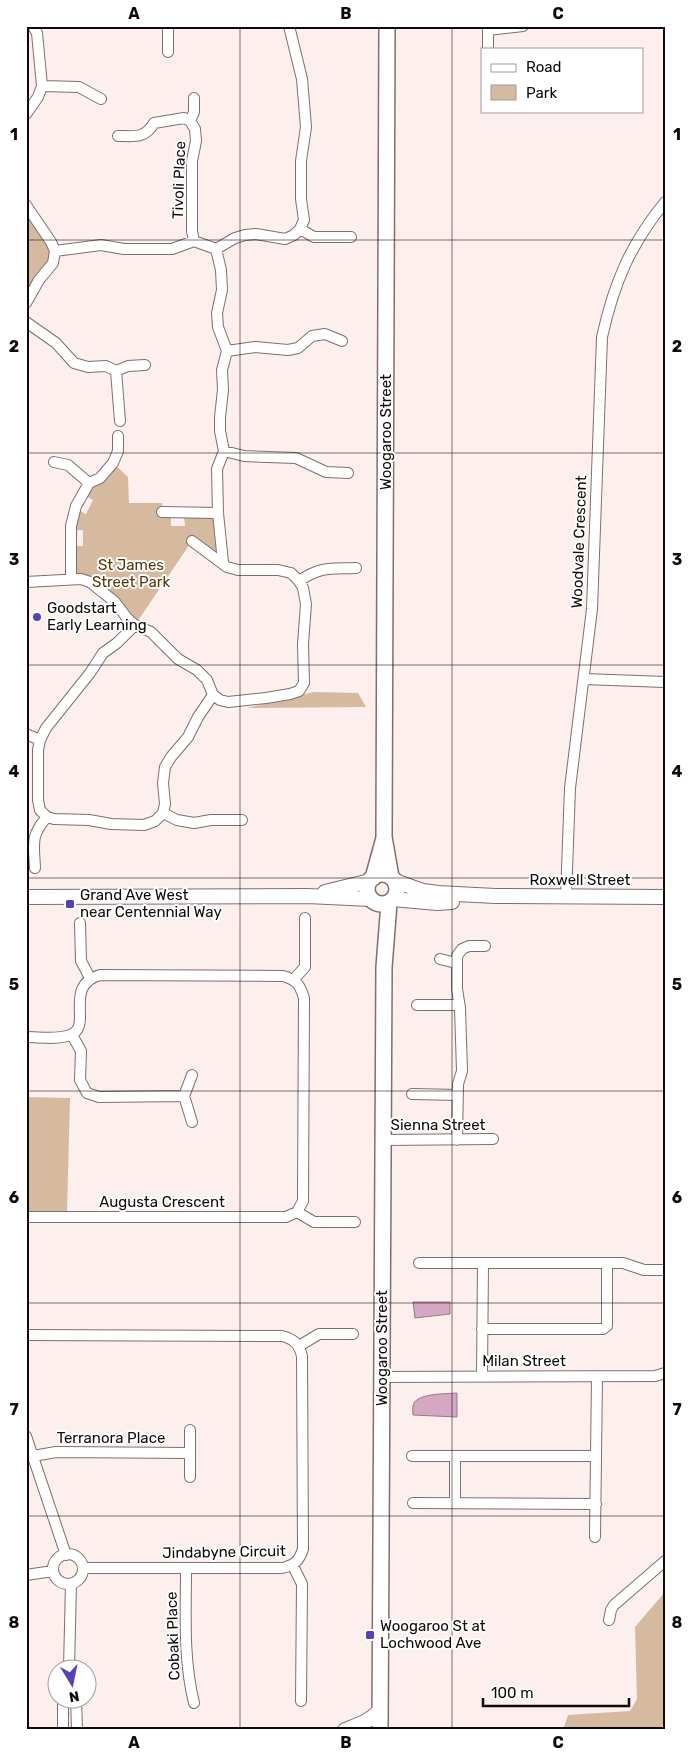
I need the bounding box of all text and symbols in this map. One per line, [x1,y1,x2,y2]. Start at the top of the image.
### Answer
text: A [128,4,140,23]
text: B [340,4,352,23]
text: C [552,4,564,23]
legend [481,48,644,112]
text: Road [526,58,562,76]
text: Park [526,84,557,102]
text: 1 [10,125,18,144]
text: 1 [673,125,681,144]
street label: Tivoli Place [169,141,189,219]
text: 2 [9,337,19,356]
text: 2 [672,337,682,356]
street label: Woogaroo Street [377,374,395,490]
street label: Woodvale Crescent [568,475,590,609]
text: 3 [9,550,19,569]
text: 3 [672,550,682,569]
park label: St James Street Park [92,556,170,591]
place label: Goodstart Early Learning [47,599,147,634]
marker: Goodstart Early Learning [31,611,43,623]
text: 4 [9,762,20,781]
text: 4 [672,762,683,781]
street label: Roxwell Street [530,871,631,889]
place label: Grand Ave West near Centennial Way [80,886,222,921]
marker: Grand Ave West near Centennial Way [64,898,76,910]
text: 5 [9,975,19,994]
text: 5 [672,975,682,994]
street label: Sienna Street [391,1116,486,1134]
text: 6 [9,1188,19,1207]
text: 6 [672,1188,682,1207]
street label: Augusta Crescent [99,1193,225,1211]
street label: Woogaroo Street [373,1290,391,1406]
street label: Milan Street [482,1352,566,1370]
text: 7 [9,1400,19,1419]
text: 7 [672,1400,682,1419]
street label: Terranora Place [57,1429,165,1447]
street label: Jindabyne Circuit [162,1542,286,1562]
street label: Cobaki Place [162,1591,184,1681]
text: 8 [9,1613,20,1632]
text: 8 [672,1613,683,1632]
place label: Woogaroo St at Lochwood Ave [380,1617,486,1652]
marker: Woogaroo St at Lochwood Ave [364,1629,376,1641]
north arrow [48,1658,98,1708]
scale bar [483,1676,630,1708]
text: 100 m [491,1684,533,1702]
text: N [68,1687,81,1706]
text: A [128,1733,140,1752]
text: B [340,1733,352,1752]
text: C [552,1733,564,1752]

